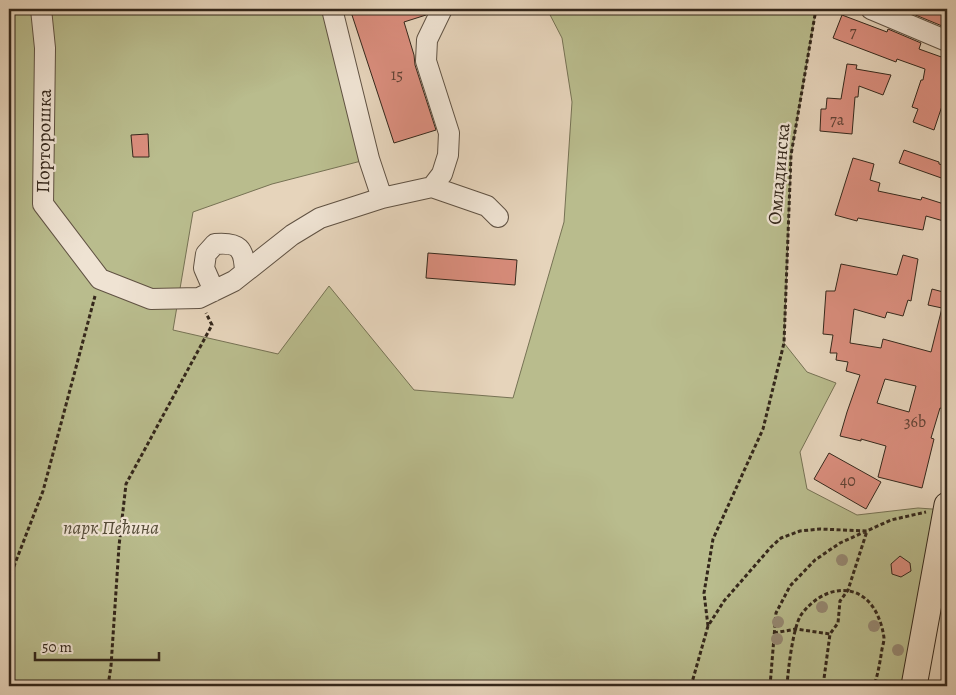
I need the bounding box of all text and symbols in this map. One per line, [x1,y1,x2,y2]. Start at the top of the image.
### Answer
house number: 7 [850,21,857,43]
house number: 15 [391,64,403,86]
street label: Порторошка [30,88,58,193]
house number: 7a [830,109,845,131]
street label: Омладинска [762,122,796,226]
house number: 36b [904,411,926,433]
house number: 40 [840,470,856,492]
park label: парк Пећина [63,515,159,541]
scale bar [35,630,159,662]
text: 50 m [42,637,72,657]

